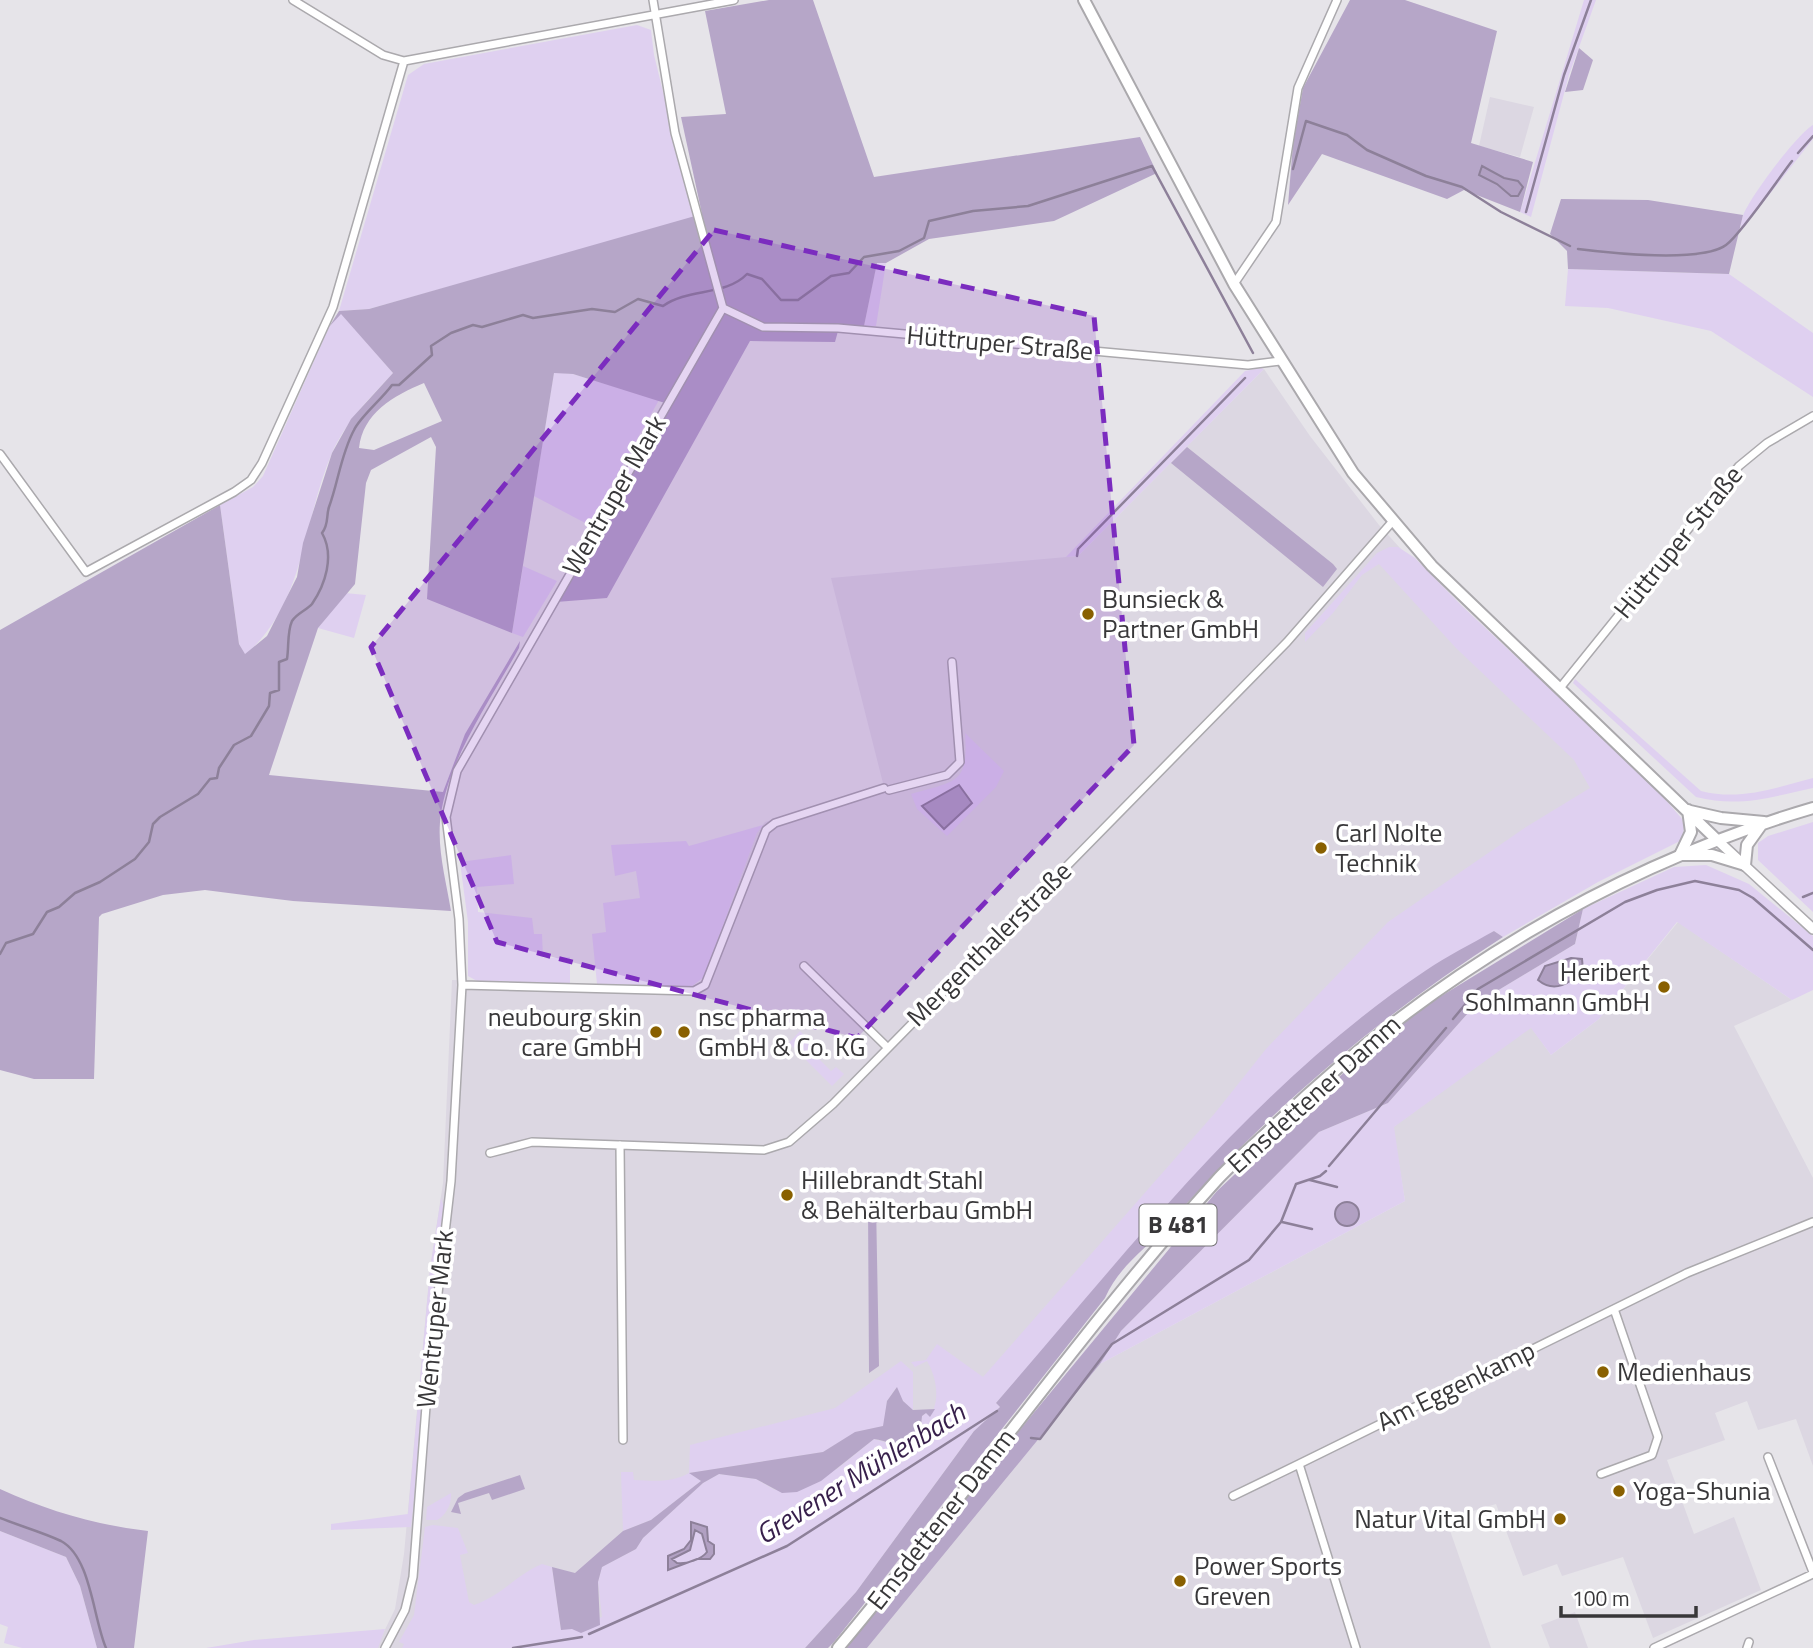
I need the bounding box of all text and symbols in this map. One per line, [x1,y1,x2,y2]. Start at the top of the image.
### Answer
street label: Hüttruper Straße [905,315,1095,370]
street label: Wentruper Mark [552,407,675,582]
street label: Hüttruper Straße [1604,457,1752,627]
place label: Bunsieck & Partner GmbH [1102,579,1259,648]
marker: Bunsieck & Partner GmbH [1080,606,1096,622]
place label: Carl Nolte Technik [1335,813,1442,882]
marker: Carl Nolte Technik [1313,840,1329,856]
street label: Mergenthalerstraße [897,852,1080,1035]
place label: Heribert Sohlmann GmbH [1465,952,1650,1021]
marker: Heribert Sohlmann GmbH [1656,979,1672,995]
place label: neubourg skin care GmbH [488,997,642,1066]
place label: nsc pharma GmbH & Co. KG [698,997,866,1066]
street label: Emsdettener Damm [1218,1005,1409,1182]
marker: neubourg skin care GmbH [648,1024,664,1040]
marker: nsc pharma GmbH & Co. KG [676,1024,692,1040]
place label: Hillebrandt Stahl & Behälterbau GmbH [801,1160,1033,1229]
marker: Hillebrandt Stahl & Behälterbau GmbH [779,1187,795,1203]
road number: B 481 [1140,1204,1216,1246]
street label: Wentruper Mark [406,1228,463,1410]
street label: Am Eggenkamp [1370,1330,1541,1441]
place label: Medienhaus [1617,1352,1751,1391]
marker: Medienhaus [1595,1364,1611,1380]
water label: Grevener Mühlenbach [746,1390,974,1554]
street label: Emsdettener Damm [857,1419,1024,1618]
place label: Yoga-Shunia [1633,1471,1771,1510]
marker: Yoga-Shunia [1611,1483,1627,1499]
place label: Natur Vital GmbH [1354,1499,1546,1538]
marker: Natur Vital GmbH [1552,1511,1568,1527]
place label: Power Sports Greven [1194,1546,1342,1615]
marker: Power Sports Greven [1172,1573,1188,1589]
scale bar [1561,1574,1696,1618]
text: 100 m [1572,1582,1629,1614]

